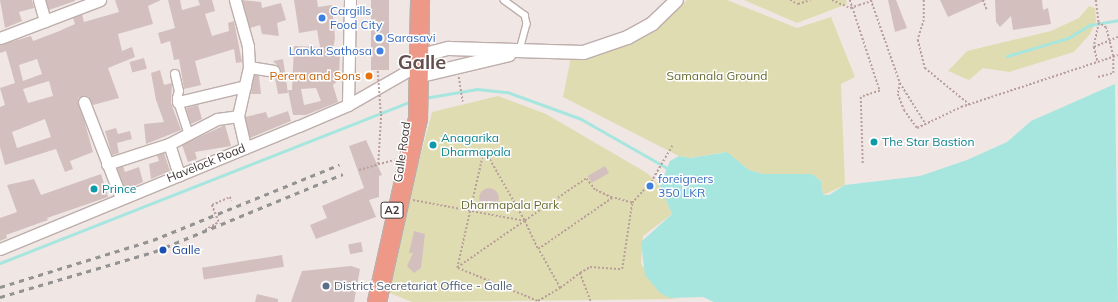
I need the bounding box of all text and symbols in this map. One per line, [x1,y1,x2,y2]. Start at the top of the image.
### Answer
place label: Cargills Food City [330,4,382,32]
marker: Cargills Food City [317,13,327,23]
place label: Sarasavi [387,31,435,45]
marker: Sarasavi [374,33,384,43]
place label: Lanka Sathosa [289,44,372,58]
marker: Lanka Sathosa [375,46,385,56]
district label: Galle [398,49,446,73]
place label: Perera and Sons [270,69,361,83]
park label: Samanala Ground [667,69,767,83]
marker: Perera and Sons [364,71,374,81]
street label: Galle Road [391,121,413,183]
place label: Anagarika Dharmapala [441,131,511,159]
place label: The Star Bastion [882,135,974,149]
marker: The Star Bastion [869,137,879,147]
marker: Anagarika Dharmapala [428,140,438,150]
street label: Havelock Road [165,141,247,185]
place label: foreigners 350 LKR [658,172,713,200]
marker: foreigners 350 LKR [645,181,655,191]
place label: Prince [102,182,136,196]
marker: Prince [89,184,99,194]
park label: Dharmapala Park [461,198,559,212]
road number: A2 [380,201,404,219]
place label: Galle [172,243,200,257]
marker: Galle [157,244,169,256]
place label: District Secretariat Office - Galle [334,279,512,293]
marker: District Secretariat Office - Galle [321,281,331,291]

